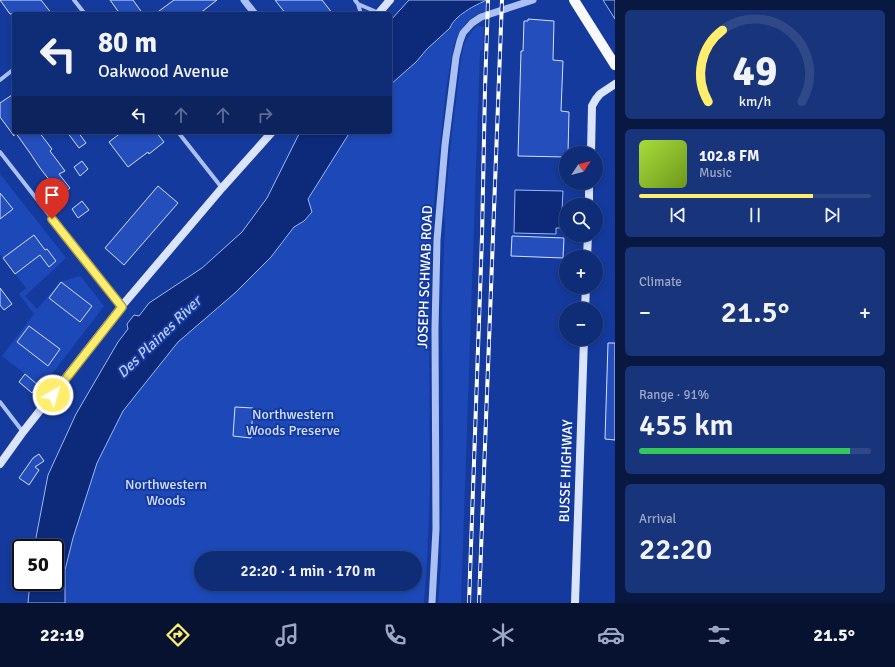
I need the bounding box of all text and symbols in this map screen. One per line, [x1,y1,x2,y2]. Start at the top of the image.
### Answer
text: 80 m [98,26,157,60]
icon: left [32,28,84,80]
text: 49 [733,46,777,97]
text: Oakwood Avenue [98,60,229,82]
text: km/h [739,93,771,110]
icon: left [128,104,150,126]
icon: ahead [170,104,192,126]
icon: ahead [212,104,234,126]
icon: right [254,104,276,126]
north arrow [559,146,603,190]
map controls [559,146,603,346]
text: 102.8 FM [699,147,760,165]
text: Music [699,165,732,181]
pin [35,178,69,219]
icon: arrive [41,184,63,206]
button: search [559,198,603,242]
icon: previous [667,204,689,226]
icon: pause [744,204,766,226]
icon: next [821,204,843,226]
street label: JOSEPH SCHWAB ROAD [414,205,436,349]
button: + [559,250,603,294]
text: Climate [639,274,682,290]
water label: Des Plaines River [113,291,207,382]
text: 21.5° [721,294,789,331]
text: − [639,299,651,326]
text: + [859,299,871,326]
button: − [559,302,603,346]
position arrow [32,374,74,416]
text: Range · 91% [639,387,709,403]
park label: Northwestern Woods Preserve [246,406,340,439]
text: 455 km [639,407,734,444]
street label: BUSSE HIGHWAY [556,419,576,523]
park label: Northwestern Woods [125,476,207,509]
text: Arrival [639,511,676,527]
text: 22:20 [639,531,712,568]
speed limit sign: 50 [12,539,64,591]
text: 22:20 · 1 min · 170 m [241,562,375,580]
icon: directions [164,621,192,649]
icon: music [273,621,301,649]
icon: phone [381,621,409,649]
icon: climate [489,621,517,649]
icon: car [597,621,625,649]
icon: filters [705,621,733,649]
text: 22:19 [40,624,84,646]
text: 21.5° [813,624,855,646]

